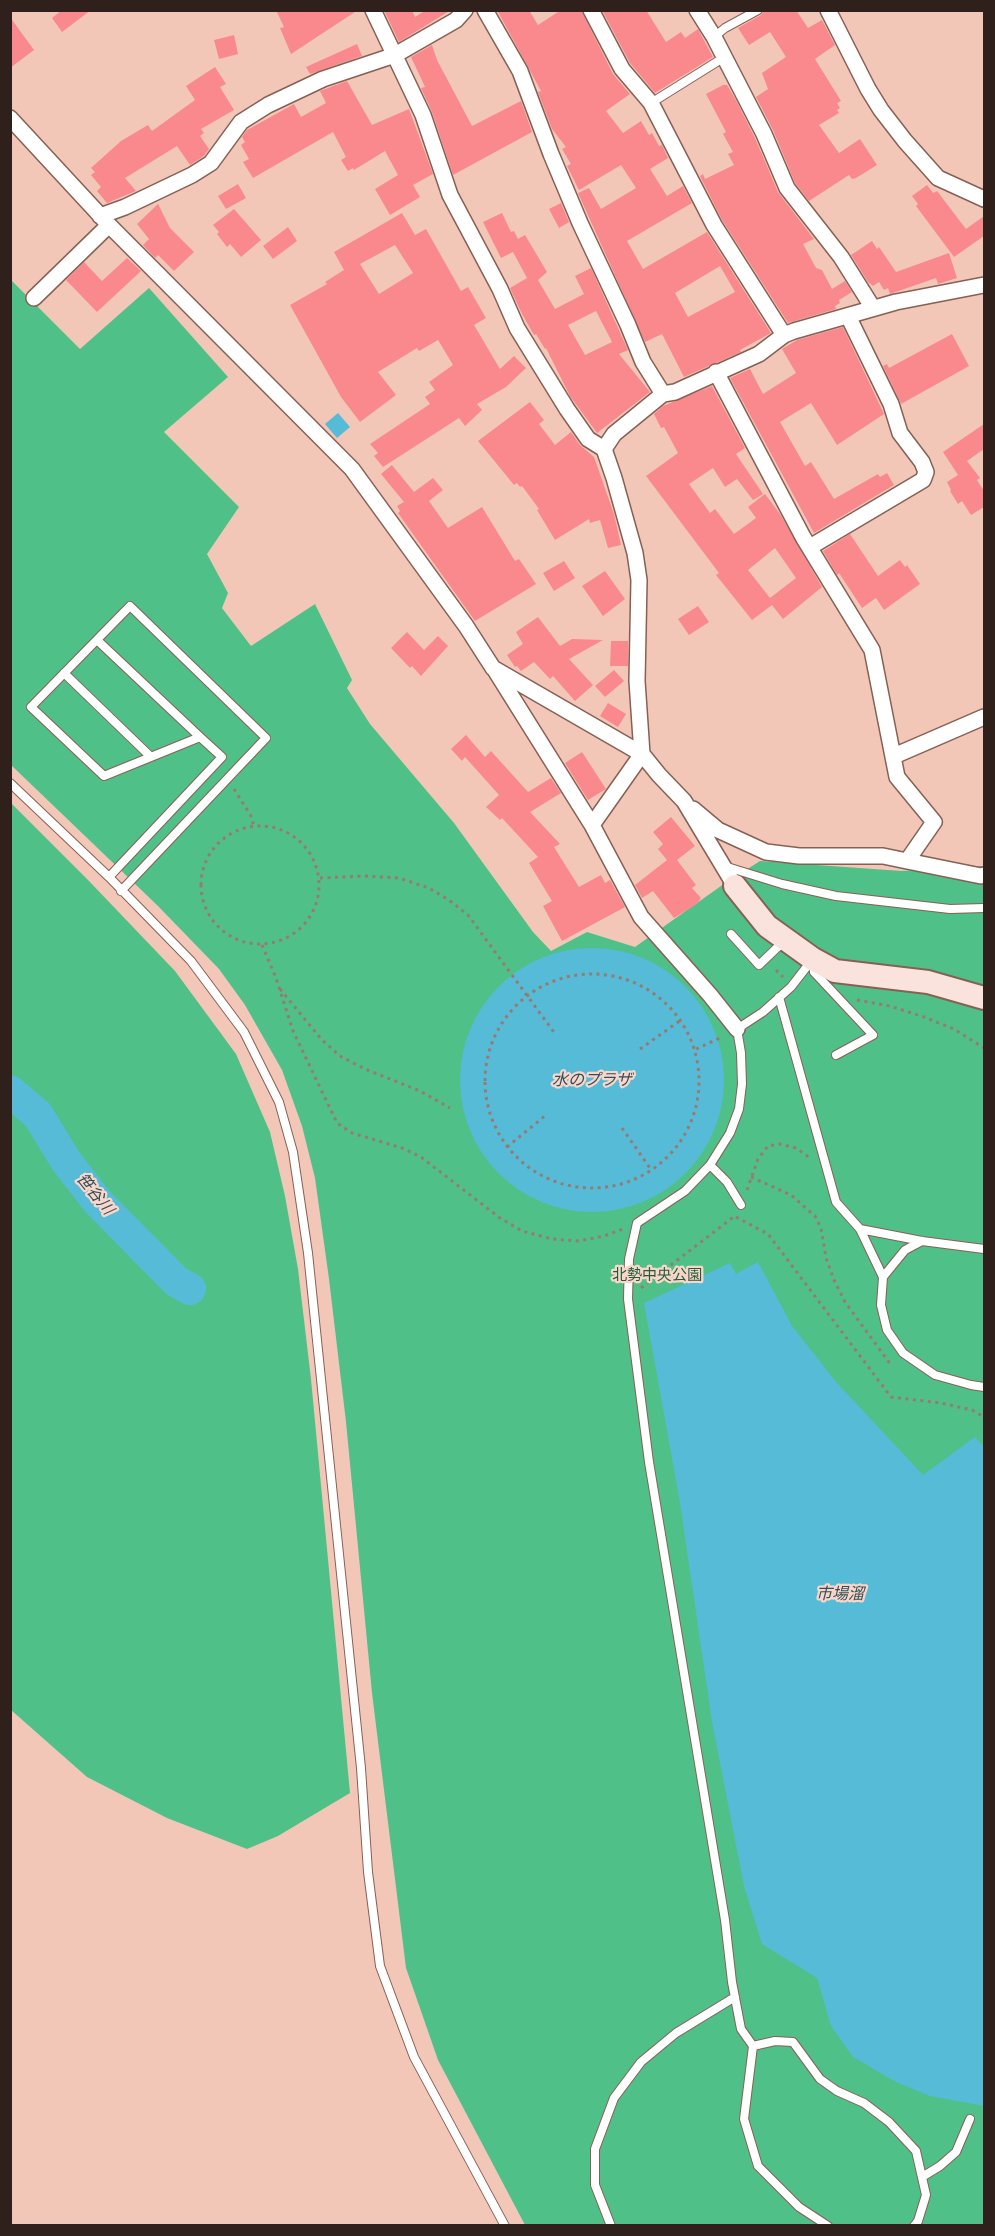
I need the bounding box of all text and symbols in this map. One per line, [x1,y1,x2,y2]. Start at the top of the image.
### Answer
water label: 水のプラザ [552,1070,632,1090]
water label: 笹谷川 [72,1169,118,1219]
park label: 北勢中央公園 [612,1266,702,1284]
water label: 市場溜 [816,1584,864,1604]

